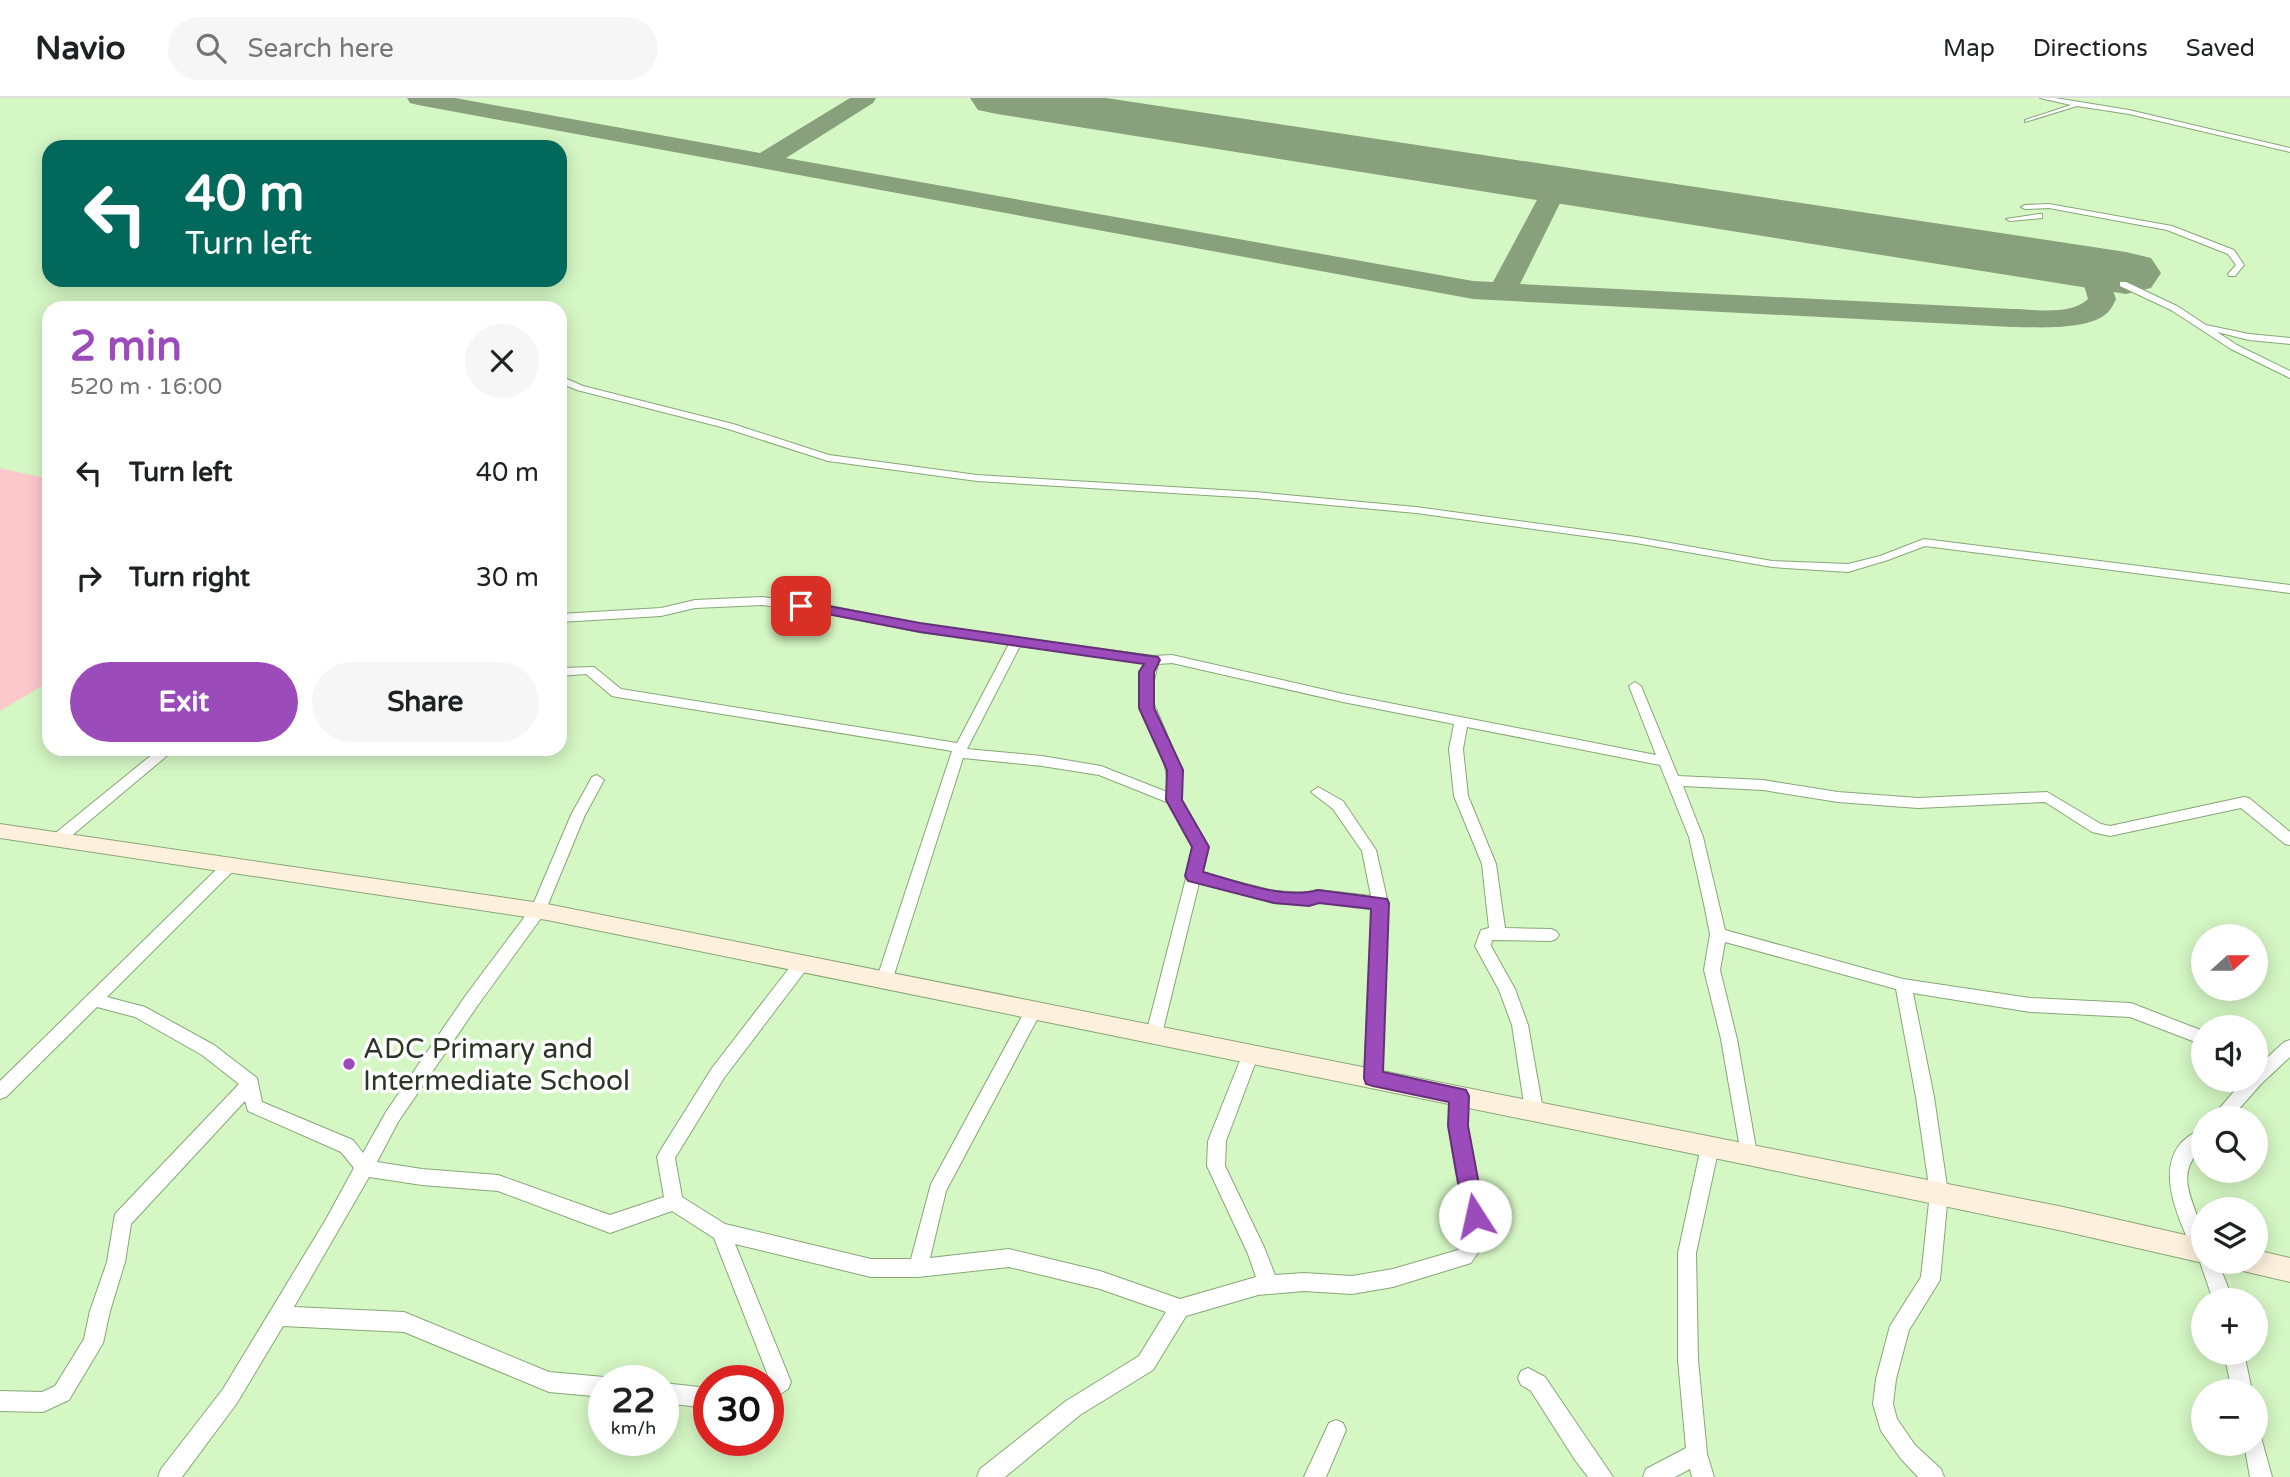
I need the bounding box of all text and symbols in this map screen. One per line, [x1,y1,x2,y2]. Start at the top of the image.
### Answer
search box [168,17,658,80]
text: Navio [35,29,126,68]
icon: search [192,29,230,67]
text: Search here [248,33,394,64]
text: Map [1943,34,1995,63]
text: Directions [2033,34,2148,63]
text: Saved [2186,34,2255,63]
text: 40 m [185,165,304,224]
icon: left [70,168,161,259]
text: Turn left [185,225,312,263]
text: 2 min [70,321,182,372]
button: close [465,324,539,398]
text: 520 m · 16:00 [70,373,222,401]
icon: left [70,454,108,492]
text: Turn left [129,457,232,488]
text: 40 m [476,457,539,488]
icon: right [70,559,108,597]
text: Turn right [129,562,250,593]
text: 30 m [476,562,539,593]
pin [771,576,831,636]
icon: arrive [782,587,820,625]
button: Exit [70,662,298,742]
button: Share [312,662,539,742]
north arrow [2191,924,2268,1001]
map controls [2191,924,2268,1456]
button: sound [2191,1015,2268,1092]
place label: ADC Primary and Intermediate School [363,1032,630,1098]
marker: ADC Primary and Intermediate School [341,1056,357,1072]
button: search [2191,1106,2268,1183]
position arrow [1438,1179,1512,1253]
button: layers [2191,1197,2268,1274]
button: + [2191,1288,2268,1365]
speed limit sign: 30 [693,1365,784,1456]
button: − [2191,1379,2268,1456]
text: 22 [612,1380,655,1422]
text: km/h [611,1417,656,1439]

